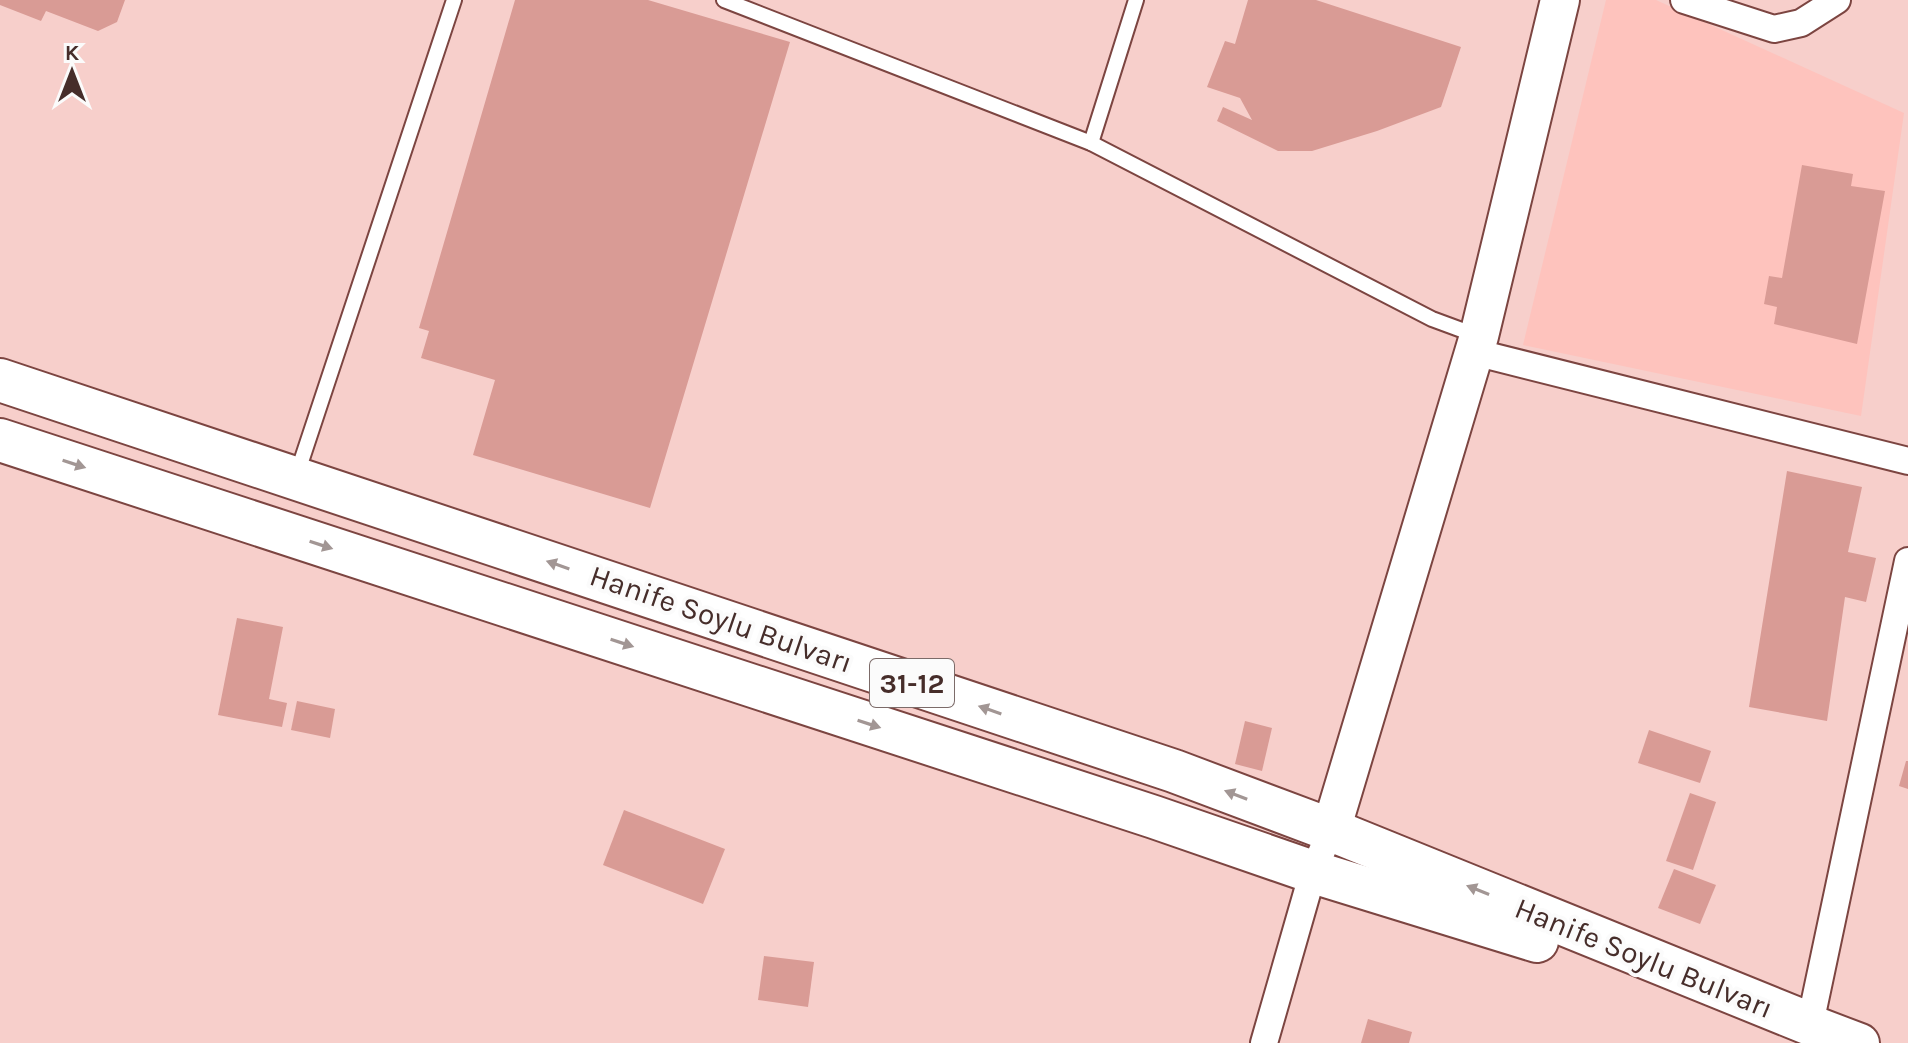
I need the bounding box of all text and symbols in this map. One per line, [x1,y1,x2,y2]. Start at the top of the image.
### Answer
north arrow [32,32,112,112]
text: K [65,40,80,66]
one-way arrow [62,459,86,471]
one-way arrow [310,540,334,552]
street label: Hanife Soylu Bulvarı [585,557,857,681]
one-way arrow [546,558,570,570]
one-way arrow [610,638,634,650]
road number: 31-12 [870,659,954,707]
one-way arrow [978,703,1002,715]
one-way arrow [857,718,881,731]
one-way arrow [1224,788,1248,801]
one-way arrow [1466,883,1490,896]
street label: Hanife Soylu Bulvarı [1510,890,1778,1026]

